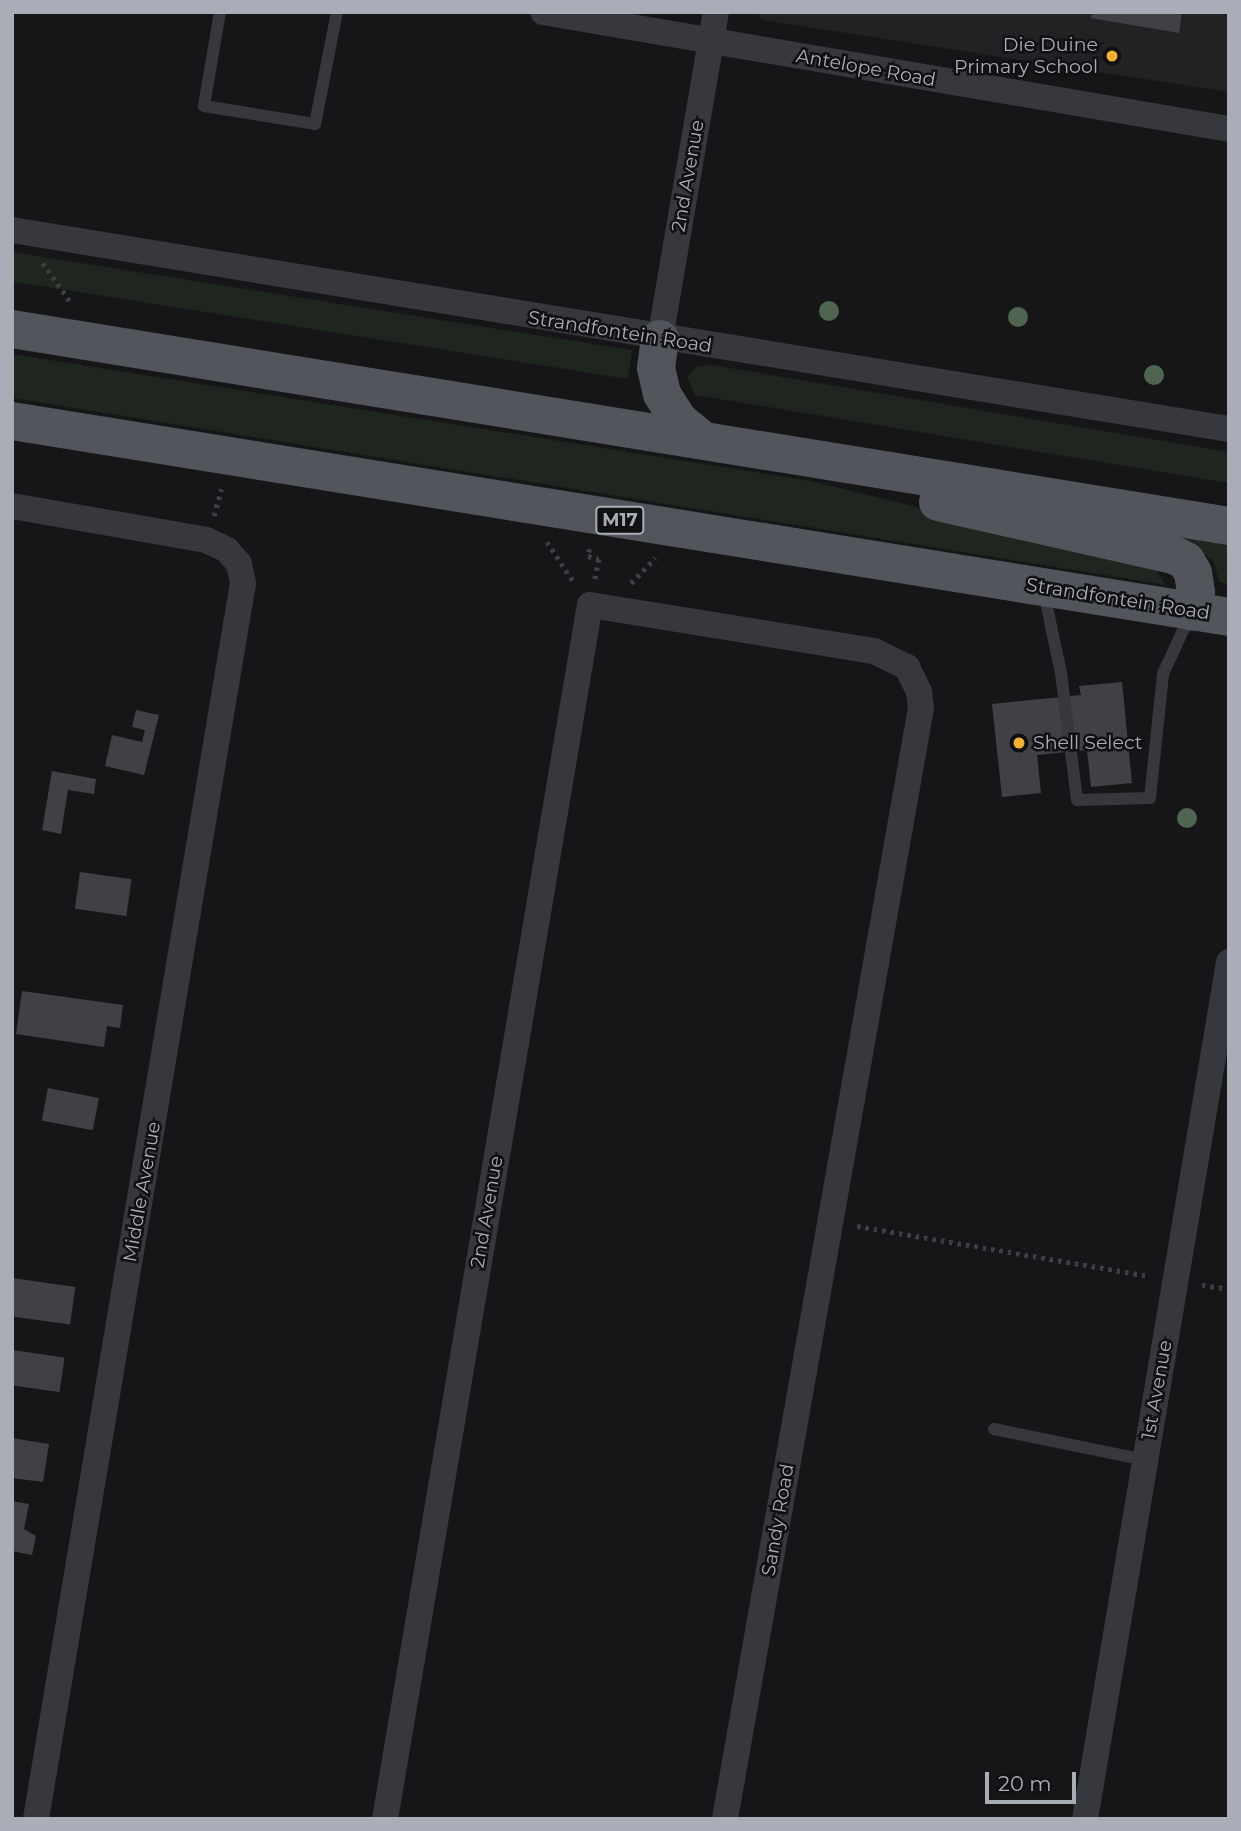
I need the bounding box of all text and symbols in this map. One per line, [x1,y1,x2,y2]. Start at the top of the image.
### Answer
place label: Die Duine Primary School [954,34,1098,78]
street label: Antelope Road [794,45,938,91]
marker: Die Duine Primary School [1104,48,1120,64]
street label: 2nd Avenue [667,118,709,234]
street label: Strandfontein Road [527,306,713,358]
road number: M17 [594,506,646,534]
street label: Strandfontein Road [1025,573,1211,625]
place label: Shell Select [1033,732,1142,754]
marker: Shell Select [1011,735,1027,751]
street label: Middle Avenue [118,1120,166,1264]
street label: 2nd Avenue [466,1154,508,1270]
street label: 1st Avenue [1137,1339,1177,1441]
street label: Sandy Road [757,1462,799,1578]
scale bar [989,1758,1080,1802]
text: 20 m [998,1771,1052,1796]

